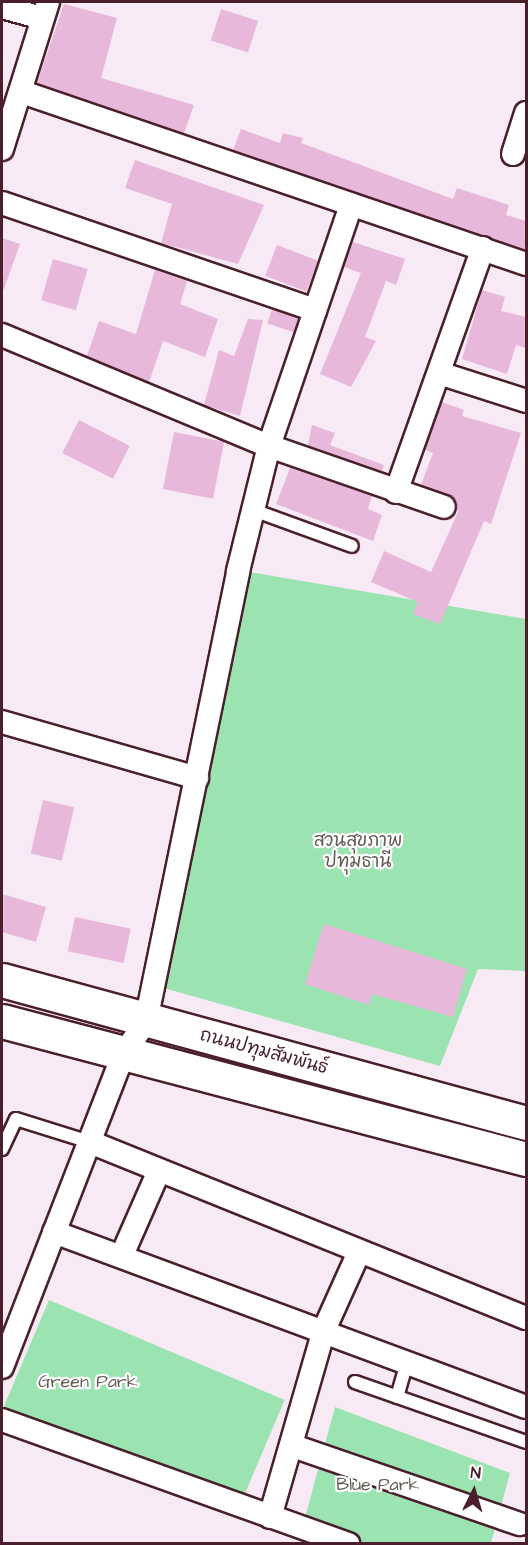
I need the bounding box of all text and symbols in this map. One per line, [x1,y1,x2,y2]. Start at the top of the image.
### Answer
park label: สวนสุขภาพ ปทุมธานี [314,831,402,874]
street label: ถนนปทุมสัมพันธ์ [197,1024,331,1080]
park label: Green Park [38,1371,138,1393]
north arrow [444,1461,504,1521]
text: N [470,1462,482,1484]
park label: Blue Park [336,1474,420,1496]

